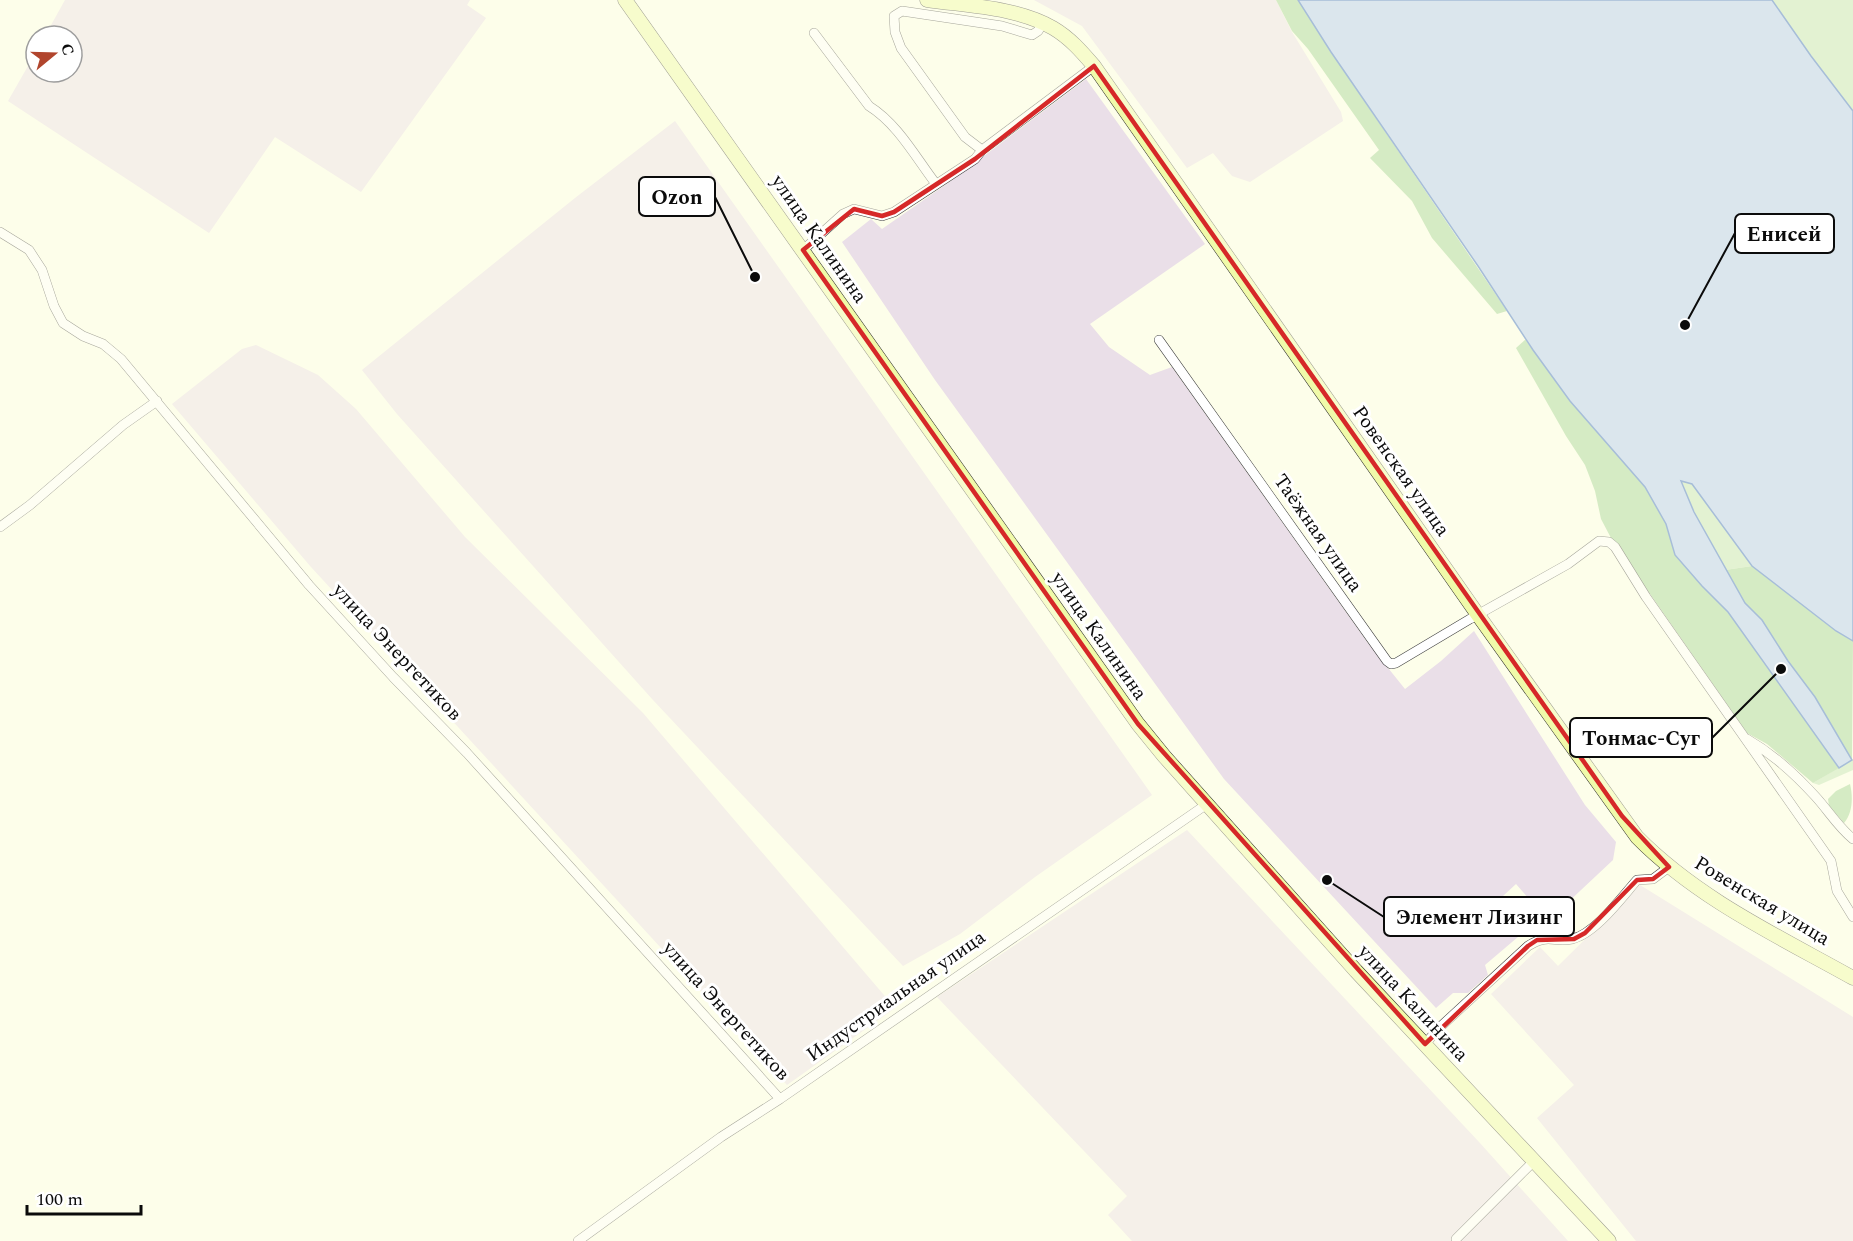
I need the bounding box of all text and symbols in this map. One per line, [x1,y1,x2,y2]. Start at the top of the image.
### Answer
north arrow [24,24,84,84]
text: С [54,40,80,59]
street label: улица Калинина [763,168,875,310]
callout: Ozon [639,177,715,216]
text: Ozon [651,182,703,214]
callout: Енисей [1735,214,1834,253]
text: Енисей [1747,219,1821,251]
street label: Ровенская улица [1345,399,1458,543]
street label: Таёжная улица [1266,468,1370,599]
street label: улица Калинина [1043,565,1155,707]
street label: улица Энергетиков [324,576,469,728]
callout: Тонмас-Суг [1570,718,1712,757]
text: Тонмас-Суг [1582,723,1700,755]
street label: Ровенская улица [1688,849,1836,954]
callout: Элемент Лизинг [1384,897,1574,936]
text: Элемент Лизинг [1396,902,1562,934]
street label: Индустриальная улица [800,922,992,1069]
street label: улица Энергетиков [654,934,797,1087]
street label: улица Калинина [1350,937,1476,1069]
scale bar [27,1178,141,1216]
text: 100 m [36,1186,83,1213]

